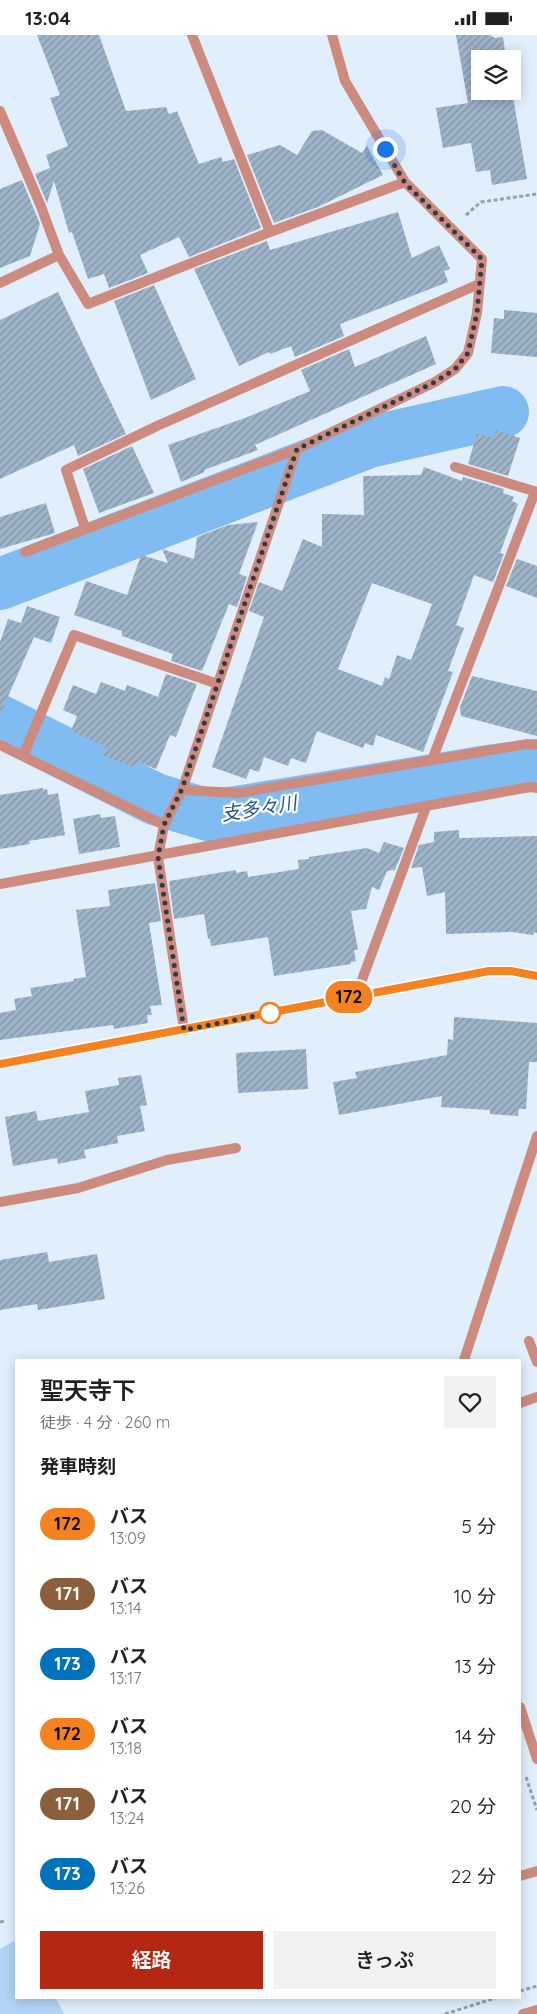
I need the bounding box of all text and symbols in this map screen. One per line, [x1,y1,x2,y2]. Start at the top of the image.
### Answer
text: 13:04 [25,6,71,30]
map controls [471,50,521,100]
button: layers [471,50,521,100]
your location [373,137,398,162]
water label: 支多々川 [220,790,300,826]
line badge: 172 [320,981,378,1013]
text: 172 [335,985,363,1008]
unlabelled marker [259,1002,281,1024]
text: 聖天寺下 [40,1375,136,1405]
button: heart [444,1376,496,1428]
text: 徒歩 · 4 分 · 260 m [40,1412,170,1432]
text: 発車時刻 [40,1454,116,1478]
text: バス [110,1504,148,1528]
text: 172 [54,1512,81,1535]
text: 5 分 [461,1514,496,1538]
text: 13:09 [110,1528,146,1548]
text: バス [110,1574,148,1598]
text: 171 [55,1582,80,1605]
text: 10 分 [453,1584,496,1608]
text: 13:14 [110,1598,141,1618]
text: バス [110,1644,148,1668]
text: 173 [54,1652,81,1675]
text: 13 分 [455,1654,496,1678]
text: 13:17 [110,1668,141,1688]
text: バス [110,1714,148,1738]
text: 172 [54,1722,81,1745]
text: 14 分 [455,1724,496,1748]
text: 13:18 [110,1738,142,1758]
text: バス [110,1784,148,1808]
text: 171 [55,1792,80,1815]
text: 20 分 [450,1794,496,1818]
text: 13:24 [110,1808,144,1828]
text: バス [110,1854,148,1878]
text: 173 [54,1862,81,1885]
text: 22 分 [451,1864,496,1888]
text: 13:26 [110,1878,145,1898]
button: 経路 [40,1931,263,1989]
button: きっぷ [273,1931,496,1989]

